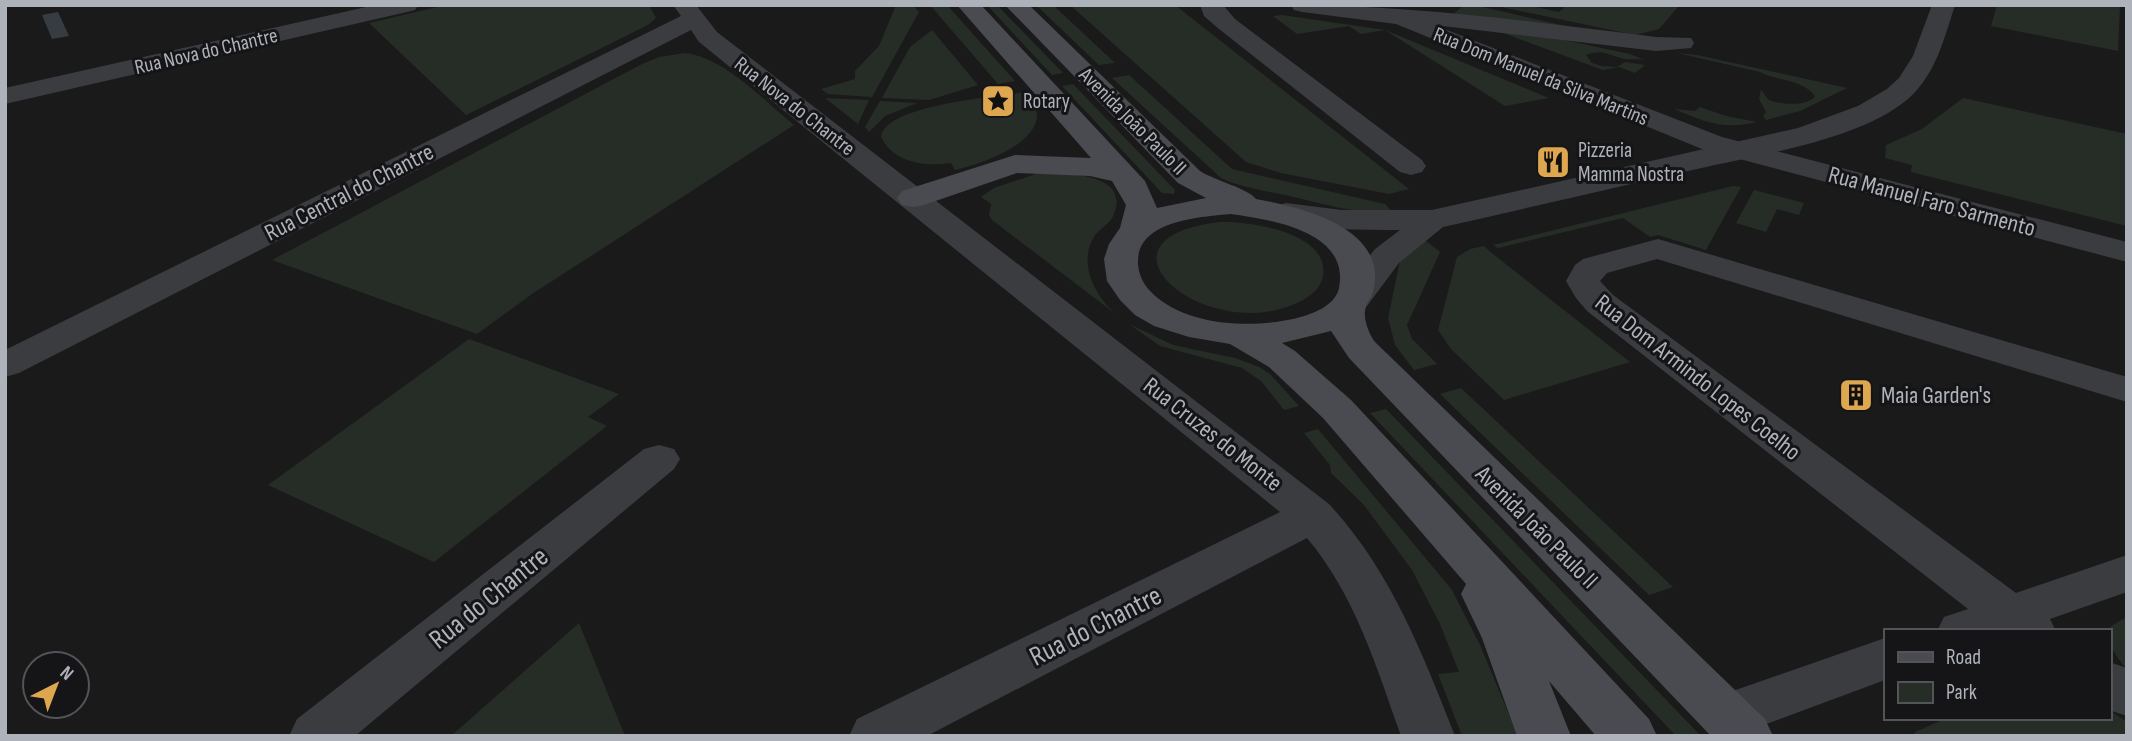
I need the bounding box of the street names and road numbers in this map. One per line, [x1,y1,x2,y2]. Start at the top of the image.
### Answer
street label: Rua Dom Manuel da Silva Martins [1430,22,1652,131]
street label: Rua Nova do Chantre [132,23,280,80]
street label: Rua Nova do Chantre [729,52,860,161]
street label: Avenida João Paulo II [1073,62,1191,180]
street label: Rua Central do Chantre [260,137,439,248]
street label: Rua Manuel Faro Sarmento [1825,160,2039,243]
street label: Rua Dom Armindo Lopes Coelho [1589,288,1806,467]
street label: Rua Cruzes do Monte [1137,371,1288,498]
street label: Avenida João Paulo II [1469,459,1604,595]
street label: Rua do Chantre [423,540,555,656]
street label: Rua do Chantre [1024,579,1167,674]

